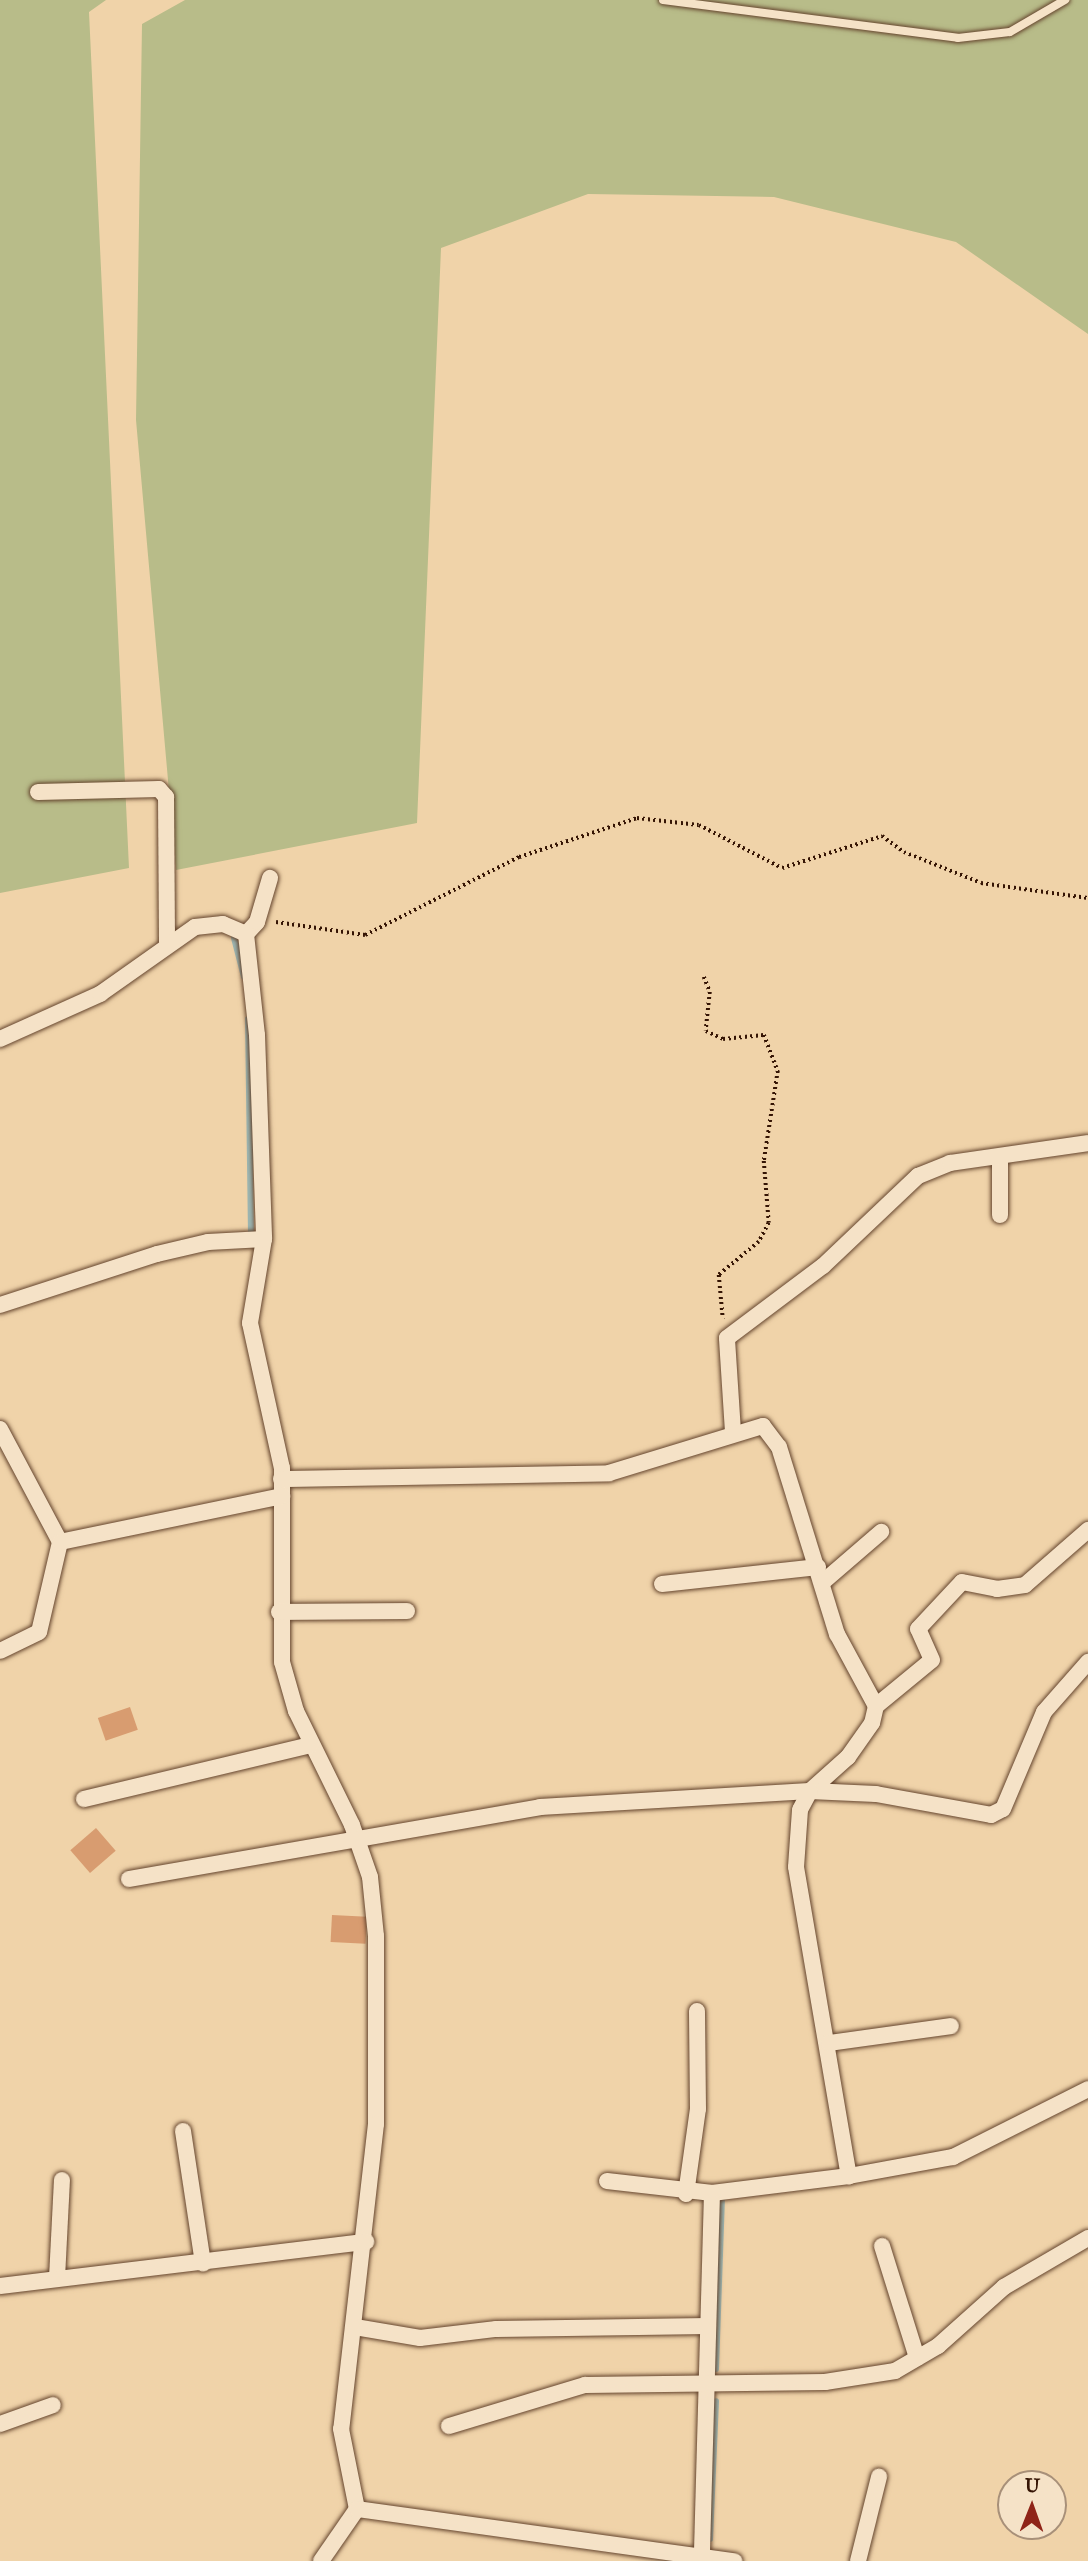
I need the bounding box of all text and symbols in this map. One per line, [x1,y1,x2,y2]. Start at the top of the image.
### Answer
north arrow [997,2470,1067,2540]
text: U [1025,2474,1040,2497]

